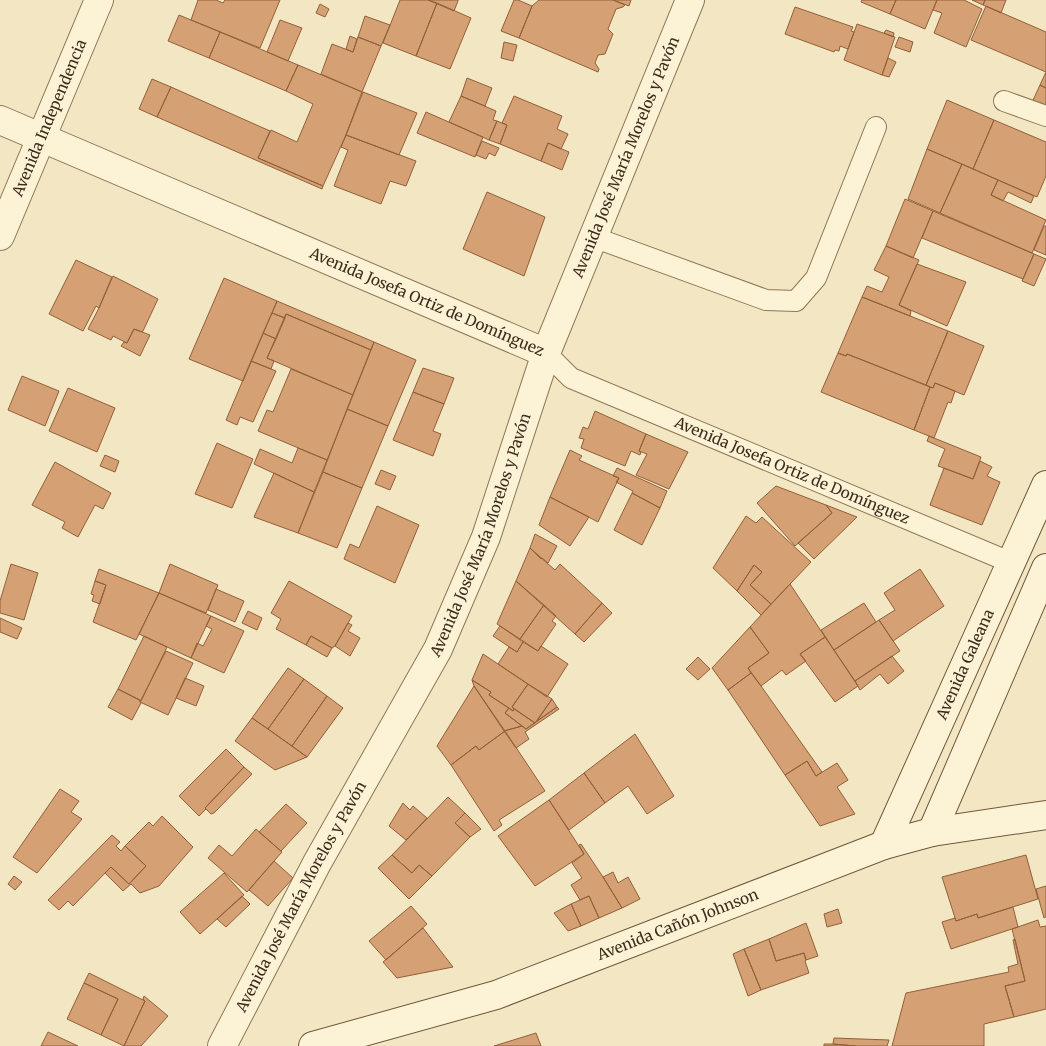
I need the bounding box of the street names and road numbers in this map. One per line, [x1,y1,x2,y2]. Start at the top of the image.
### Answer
street label: Avenida José María Morelos y Pavón [567,33,683,281]
street label: Avenida Independencia [7,36,90,200]
street label: Avenida Josefa Ortiz de Domínguez [306,243,547,360]
street label: Avenida José María Morelos y Pavón [425,411,535,661]
street label: Avenida Josefa Ortiz de Domínguez [671,412,913,528]
street label: Avenida Galeana [931,606,998,723]
street label: Avenida José María Morelos y Pavón [231,778,370,1016]
street label: Avenida Cañón Johnson [594,884,761,964]

